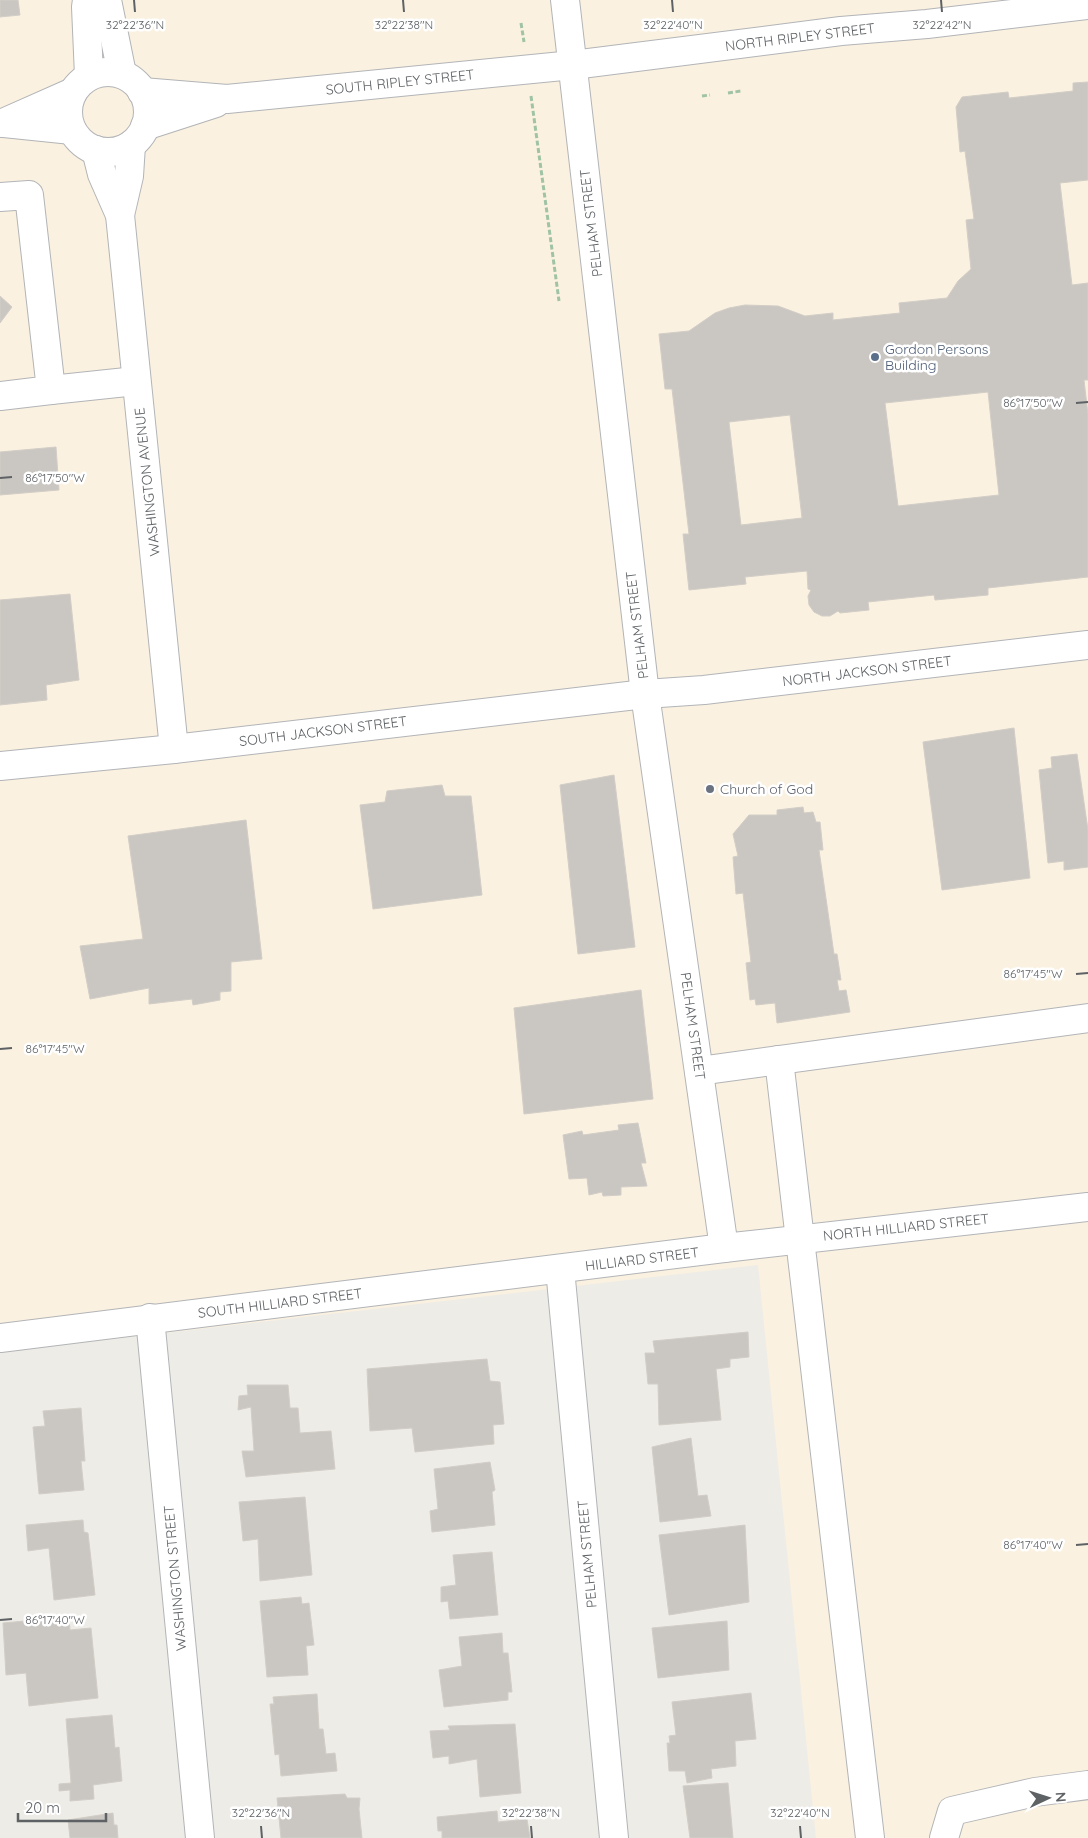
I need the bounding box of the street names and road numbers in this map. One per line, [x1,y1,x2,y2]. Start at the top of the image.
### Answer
street label: NORTH RIPLEY STREET [724,19,876,55]
street label: SOUTH RIPLEY STREET [325,65,475,99]
street label: PELHAM STREET [575,168,607,278]
street label: WASHINGTON AVENUE [130,407,164,557]
street label: PELHAM STREET [621,570,653,680]
street label: NORTH JACKSON STREET [781,652,953,690]
street label: SOUTH JACKSON STREET [238,712,408,750]
street label: PELHAM STREET [677,971,709,1081]
street label: NORTH HILLIARD STREET [822,1209,990,1245]
street label: HILLIARD STREET [584,1243,700,1275]
street label: SOUTH HILLIARD STREET [197,1284,363,1322]
street label: PELHAM STREET [573,1499,601,1609]
street label: WASHINGTON STREET [160,1504,190,1652]

